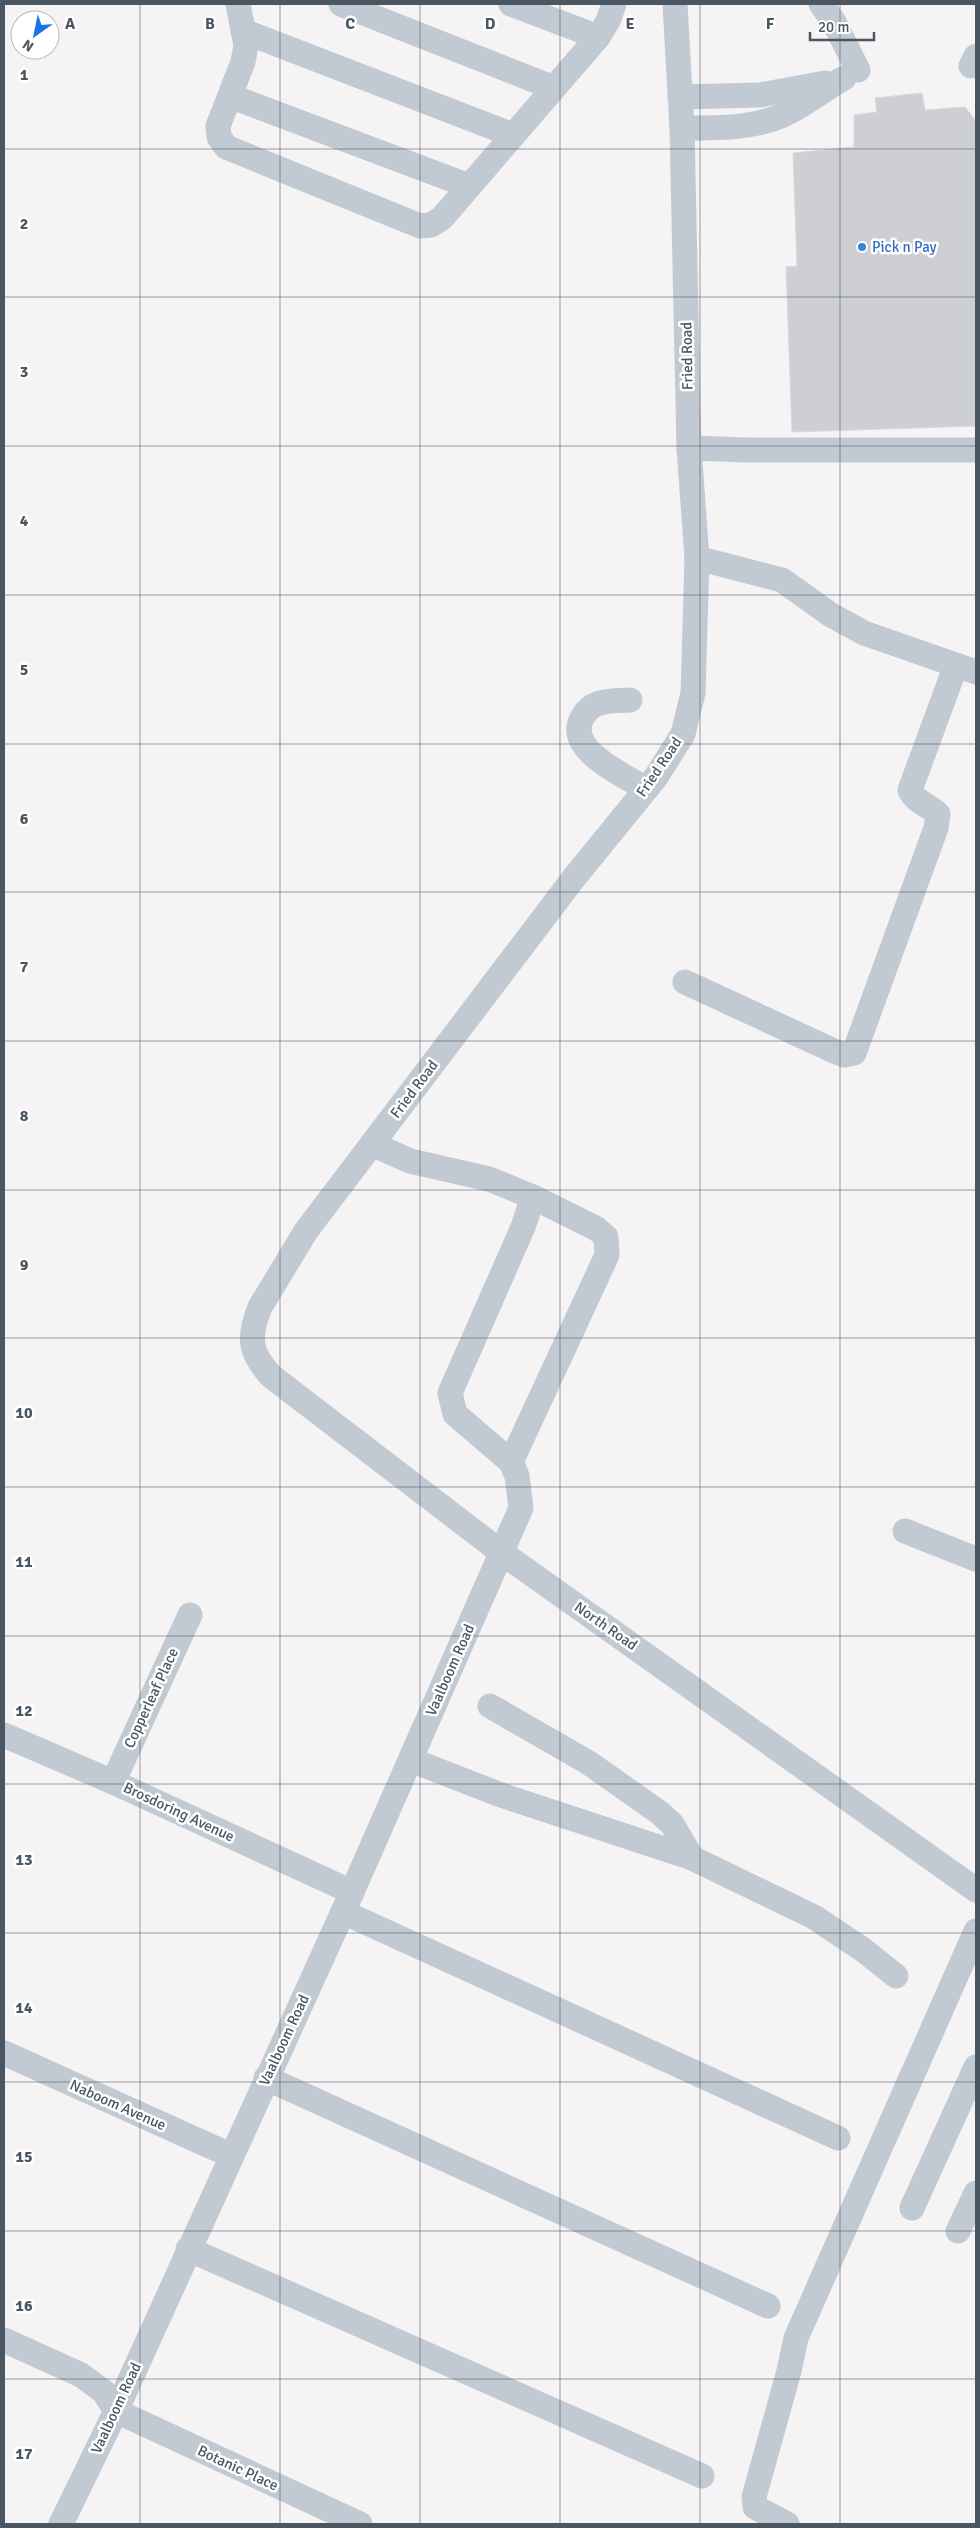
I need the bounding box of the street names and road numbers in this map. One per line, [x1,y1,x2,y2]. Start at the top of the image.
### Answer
street label: Fried Road [677,322,697,390]
street label: Fried Road [632,734,686,800]
street label: Fried Road [386,1056,442,1122]
street label: North Road [571,1598,641,1654]
street label: Vaalboom Road [422,1621,478,1719]
street label: Copperleaf Place [120,1645,182,1751]
street label: Brosdoring Avenue [121,1778,237,1846]
street label: Vaalboom Road [255,1992,313,2088]
street label: Naboom Avenue [67,2076,169,2134]
street label: Vaalboom Road [87,2360,145,2456]
street label: Botanic Place [195,2441,281,2495]

